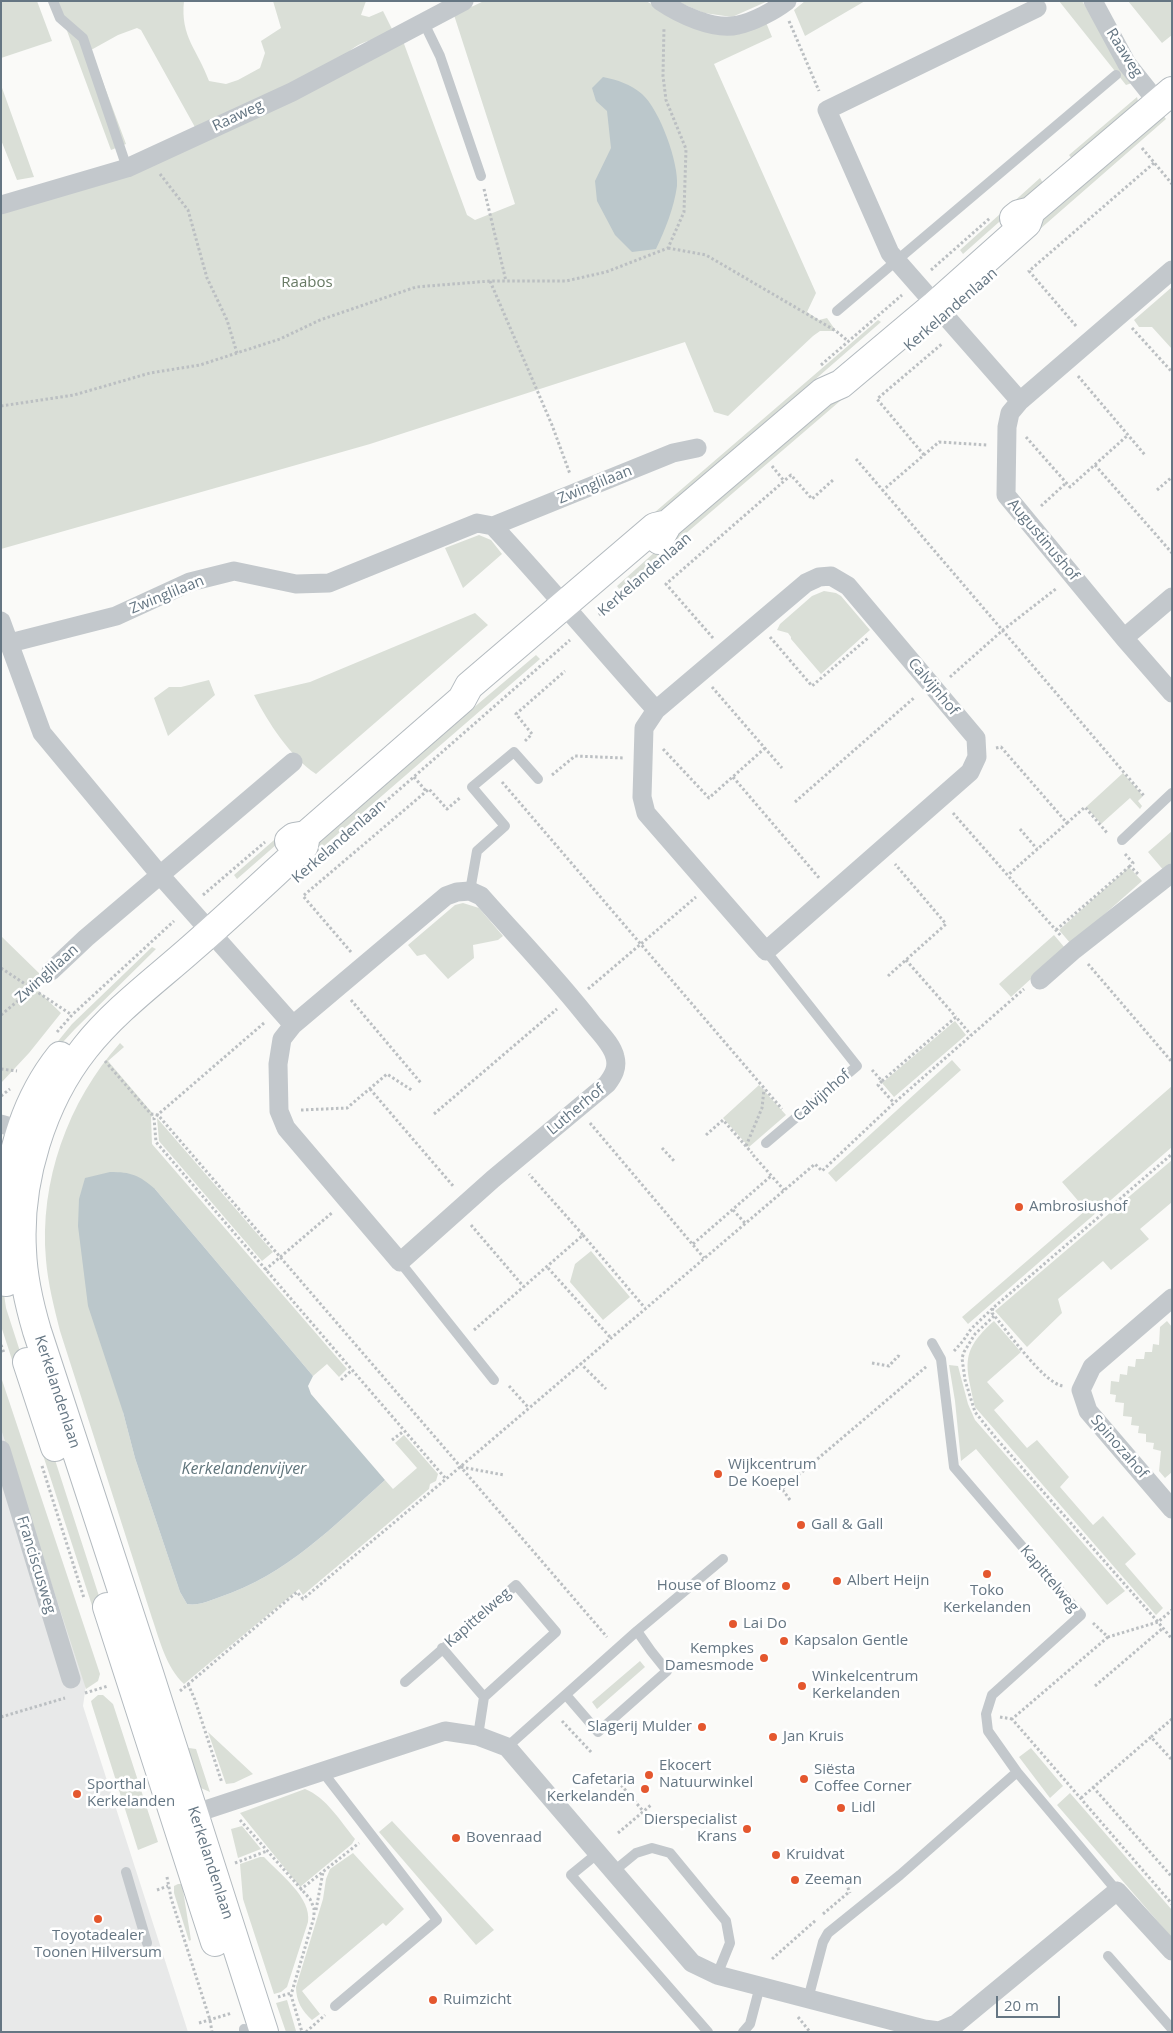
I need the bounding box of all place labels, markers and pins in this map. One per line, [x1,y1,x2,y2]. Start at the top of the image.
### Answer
place label: Ambrosiushof [1029,1198,1127,1216]
marker: Ambrosiushof [1013,1201,1025,1213]
place label: Wijkcentrum De Koepel [728,1456,817,1491]
marker: Wijkcentrum De Koepel [712,1468,724,1480]
place label: Gall & Gall [811,1516,883,1534]
marker: Gall & Gall [795,1519,807,1531]
marker: Toko Kerkelanden [981,1568,993,1580]
place label: Albert Heijn [847,1572,930,1590]
marker: Albert Heijn [831,1575,843,1587]
place label: House of Bloomz [657,1577,776,1595]
marker: House of Bloomz [780,1580,792,1592]
place label: Toko Kerkelanden [943,1582,1031,1617]
place label: Lai Do [743,1615,787,1633]
marker: Lai Do [727,1618,739,1630]
place label: Kapsalon Gentle [794,1632,908,1650]
marker: Kapsalon Gentle [778,1635,790,1647]
place label: Kempkes Damesmode [665,1640,754,1675]
marker: Kempkes Damesmode [758,1652,770,1664]
place label: Winkelcentrum Kerkelanden [812,1668,918,1703]
marker: Winkelcentrum Kerkelanden [796,1680,808,1692]
place label: Slagerij Mulder [587,1718,692,1736]
marker: Slagerij Mulder [696,1721,708,1733]
place label: Jan Kruis [783,1728,844,1746]
marker: Jan Kruis [767,1731,779,1743]
place label: Ekocert Natuurwinkel [659,1757,753,1792]
place label: Siësta Coffee Corner [814,1761,912,1796]
marker: Ekocert Natuurwinkel [643,1769,655,1781]
place label: Cafetaria Kerkelanden [547,1771,635,1806]
marker: Siësta Coffee Corner [798,1773,810,1785]
place label: Sporthal Kerkelanden [87,1776,175,1811]
marker: Cafetaria Kerkelanden [639,1783,651,1795]
marker: Sporthal Kerkelanden [71,1788,83,1800]
place label: Lidl [851,1799,876,1817]
marker: Lidl [835,1802,847,1814]
place label: Dierspecialist Krans [644,1811,737,1846]
marker: Dierspecialist Krans [741,1823,753,1835]
place label: Bovenraad [466,1829,542,1847]
marker: Bovenraad [450,1832,462,1844]
place label: Kruidvat [786,1846,845,1864]
marker: Kruidvat [770,1849,782,1861]
place label: Zeeman [805,1871,862,1889]
marker: Zeeman [789,1874,801,1886]
marker: Toyotadealer Toonen Hilversum [92,1913,104,1925]
place label: Toyotadealer Toonen Hilversum [34,1927,162,1962]
place label: Ruimzicht [443,1991,512,2009]
marker: Ruimzicht [427,1994,439,2006]

